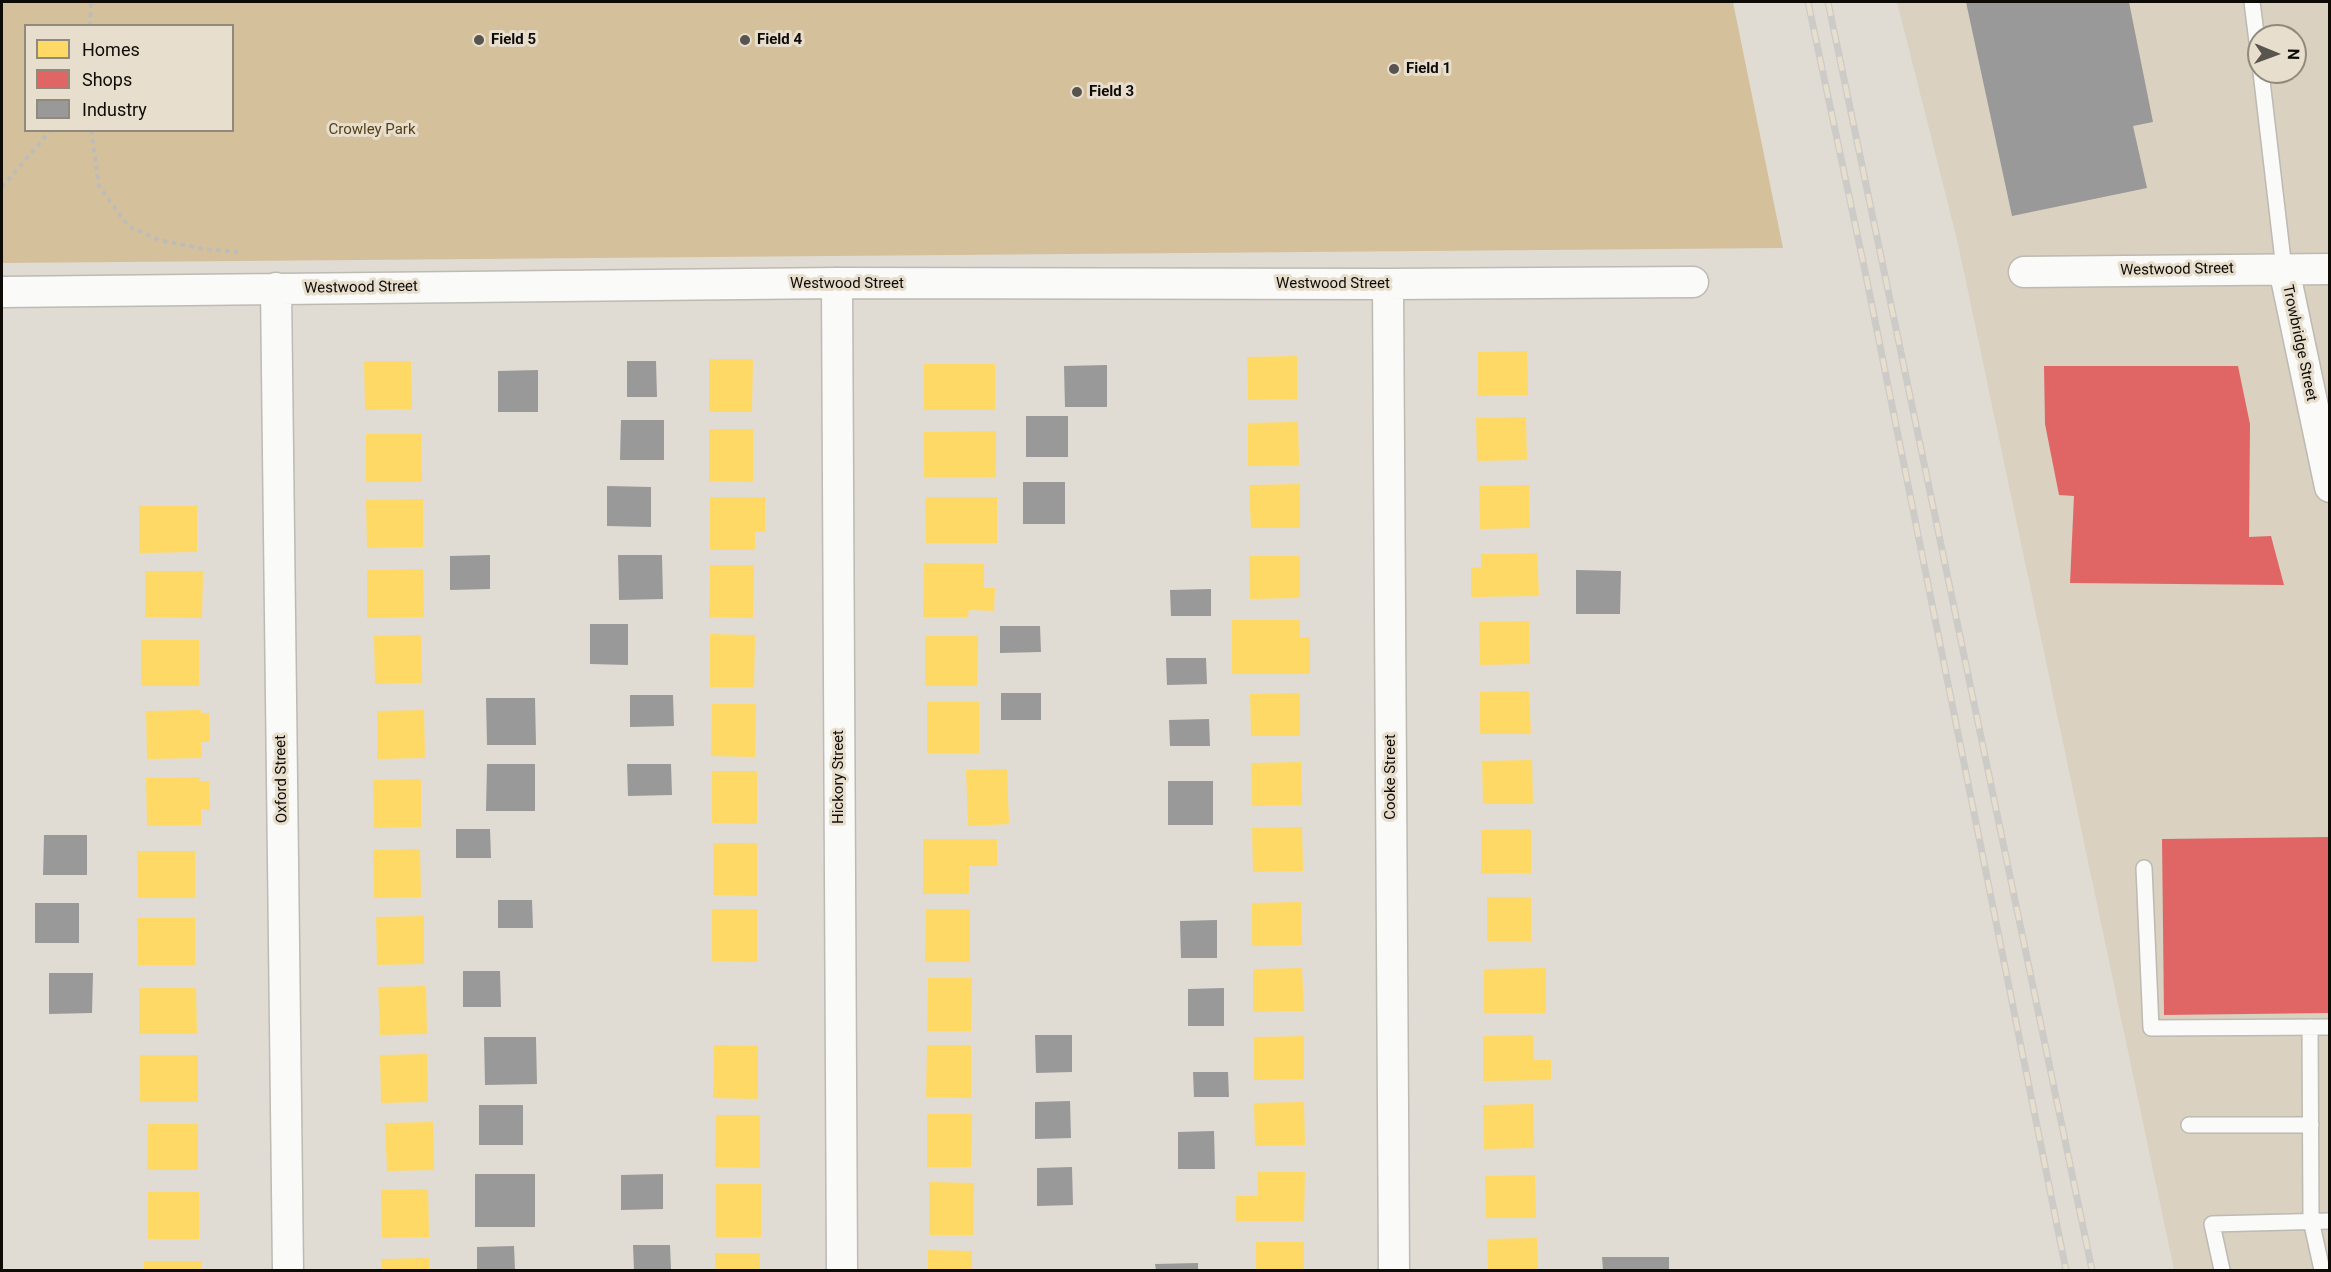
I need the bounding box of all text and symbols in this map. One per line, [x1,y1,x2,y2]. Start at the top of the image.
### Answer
legend [24,24,234,132]
north arrow [2247,24,2307,84]
place label: Field 5 [491,31,536,49]
place label: Field 4 [757,31,802,49]
marker: Field 5 [472,33,486,47]
marker: Field 4 [738,33,752,47]
text: Homes [82,39,140,60]
text: N [2284,48,2303,60]
place label: Field 1 [1406,60,1451,78]
marker: Field 1 [1387,62,1401,76]
text: Shops [82,69,132,90]
place label: Field 3 [1089,83,1134,101]
marker: Field 3 [1070,85,1084,99]
text: Industry [82,99,147,120]
park label: Crowley Park [328,121,416,139]
street label: Westwood Street [2120,260,2234,280]
street label: Westwood Street [790,275,904,293]
street label: Westwood Street [1276,275,1390,293]
street label: Westwood Street [304,278,418,298]
street label: Trowbridge Street [2278,283,2320,403]
street label: Hickory Street [830,730,848,824]
street label: Cooke Street [1382,734,1400,820]
street label: Oxford Street [272,735,292,823]

